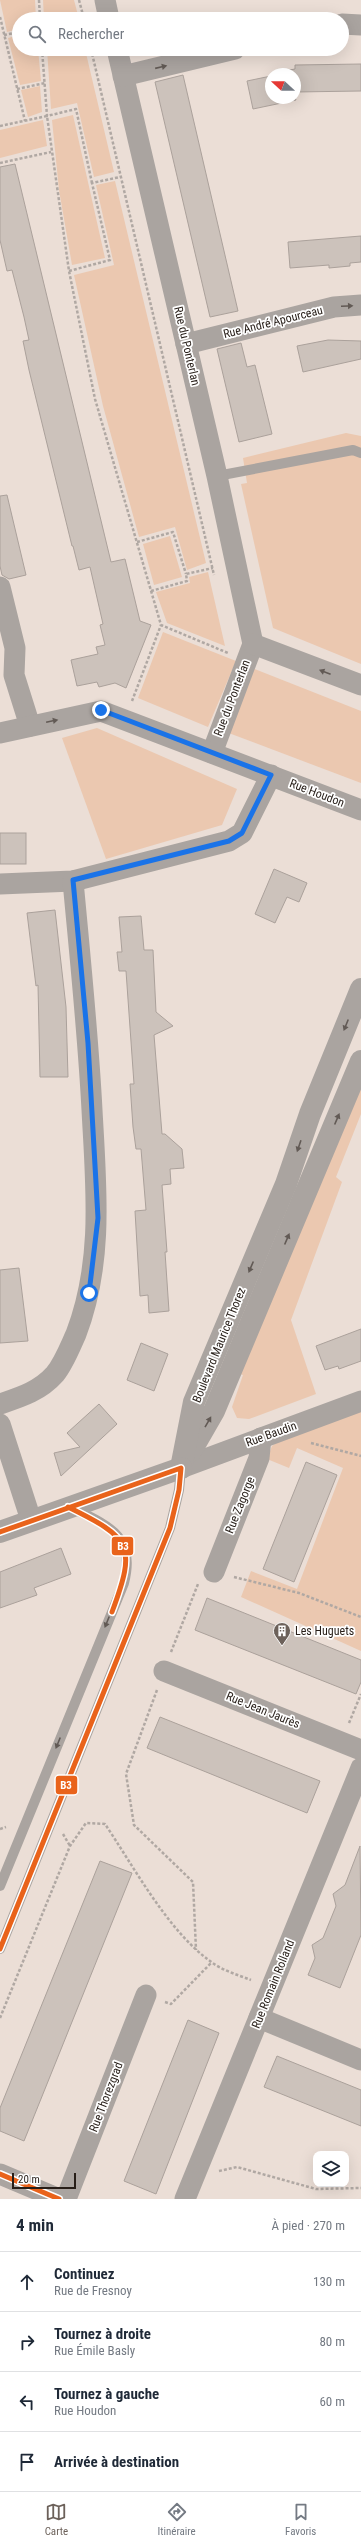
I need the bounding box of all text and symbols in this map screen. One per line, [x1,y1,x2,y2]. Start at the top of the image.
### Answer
search box [12,12,349,56]
icon: search [26,23,48,45]
text: Rechercher [58,25,124,43]
one-way arrow [155,63,167,69]
north arrow [265,68,301,104]
street label: Rue André Apourceau [222,303,324,341]
one-way arrow [341,303,354,309]
street label: Rue du Ponterlan [171,305,203,387]
street label: Rue du Ponterlan [211,658,253,738]
one-way arrow [318,668,330,674]
route end [92,701,110,719]
one-way arrow [45,718,58,724]
street label: Rue Houdon [288,776,347,810]
one-way arrow [343,1020,349,1032]
one-way arrow [334,1113,340,1124]
one-way arrow [295,1141,301,1153]
one-way arrow [284,1232,290,1244]
one-way arrow [247,1262,253,1274]
route start [80,1284,98,1302]
street label: Boulevard Maurice Thorez [189,1285,249,1405]
one-way arrow [204,1416,211,1428]
street label: Rue Baudin [244,1418,299,1450]
street label: Rue Zagorge [222,1474,258,1535]
line badge: B3 [111,1536,134,1556]
text: B3 [117,1540,129,1553]
one-way arrow [104,1617,110,1629]
building icon: Les Huguets [272,1621,292,1646]
place label: Les Huguets [295,1624,354,1638]
street label: Rue Jean Jaurès [224,1689,302,1731]
one-way arrow [55,1737,61,1749]
line badge: B3 [55,1775,78,1795]
text: B3 [60,1779,72,1792]
street label: Rue Romain Rolland [249,1938,297,2030]
street label: Rue Thorezgrad [86,2060,126,2134]
map controls [313,2151,349,2187]
button: layers [313,2151,349,2187]
scale bar [12,2171,76,2190]
text: 20 m [18,2173,40,2186]
text: 4 min [16,2215,54,2235]
text: À pied · 270 m [271,2218,345,2233]
text: Continuez [54,2265,115,2283]
icon: ahead [16,2271,38,2293]
text: 130 m [313,2274,345,2289]
text: Rue de Fresnoy [54,2283,132,2298]
text: Tournez à droite [54,2325,151,2343]
icon: right [16,2331,38,2353]
text: 80 m [319,2334,345,2349]
text: Rue Émile Basly [54,2343,135,2358]
text: Tournez à gauche [54,2385,159,2403]
icon: left [16,2391,38,2413]
text: 60 m [319,2394,345,2409]
text: Rue Houdon [54,2403,116,2418]
icon: arrive [16,2451,38,2473]
text: Arrivée à destination [54,2453,179,2471]
tab: Carte [45,2501,68,2538]
tab: Itinéraire [157,2501,196,2538]
tab: Favoris [285,2501,316,2538]

